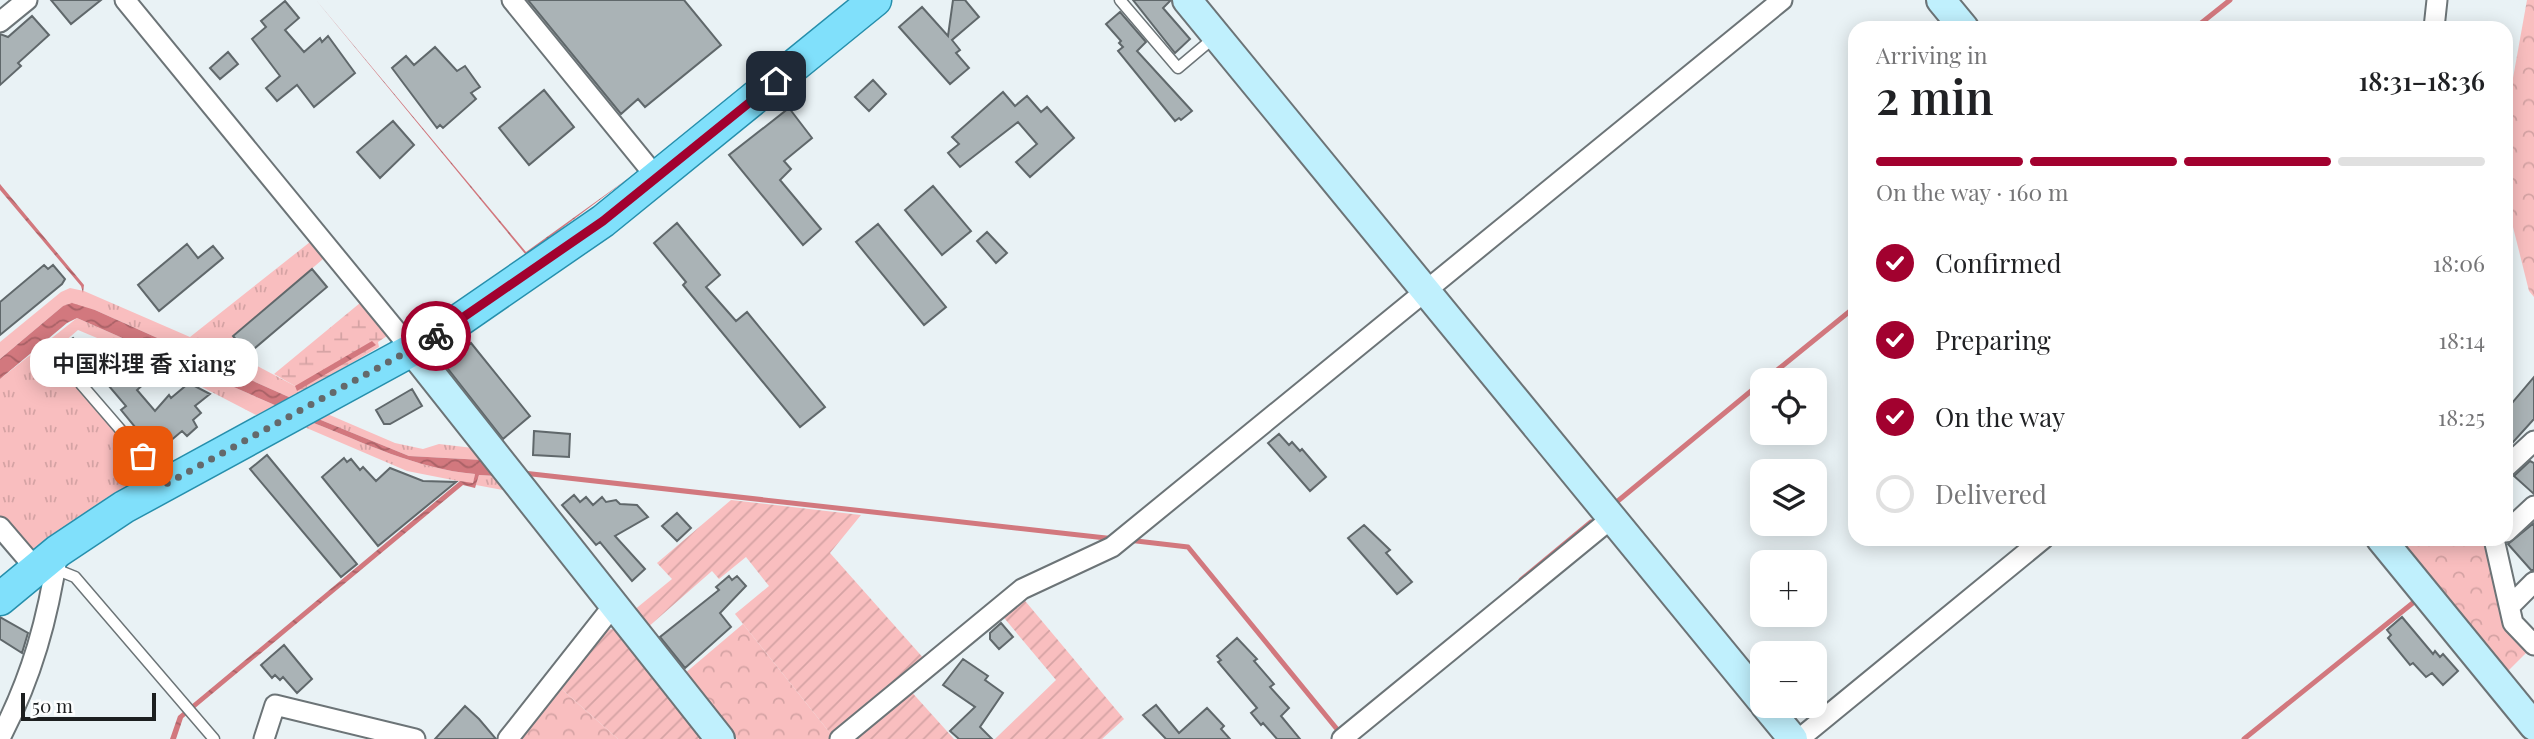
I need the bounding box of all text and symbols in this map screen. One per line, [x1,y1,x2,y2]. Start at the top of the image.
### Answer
text: Arriving in [1876,39,1988,70]
pin [746,51,806,111]
icon: home [757,62,795,100]
text: 18:31–18:36 [2358,63,2485,98]
text: 2 min [1876,65,1994,127]
text: On the way · 160 m [1876,176,2068,207]
icon: check [1876,244,1914,282]
text: Confirmed [1935,245,2062,280]
text: 18:06 [2433,247,2485,278]
courier [401,301,471,371]
icon: bike [417,317,455,355]
icon: check [1876,321,1914,359]
text: Preparing [1935,322,2051,357]
text: 18:14 [2439,324,2485,355]
callout: 中国料理 香 xiang [29,337,257,386]
text: 中国料理 香 xiang [52,347,236,378]
map controls [1750,368,1827,718]
button: locate [1750,368,1827,445]
icon: check [1876,398,1914,436]
text: On the way [1935,399,2065,434]
text: 18:25 [2438,401,2485,432]
pin [113,426,173,486]
icon: bag [124,437,162,475]
button: layers [1750,459,1827,536]
text: Delivered [1935,476,2047,511]
button: + [1750,550,1827,627]
button: − [1750,641,1827,718]
scale bar [21,690,156,722]
text: 50 m [32,692,73,718]

